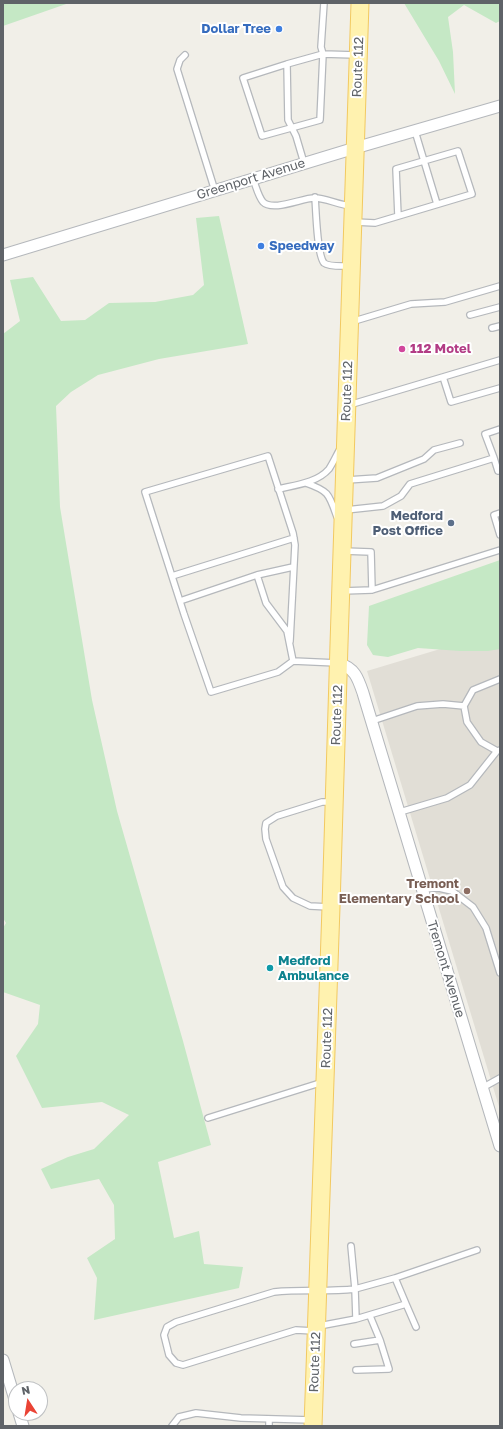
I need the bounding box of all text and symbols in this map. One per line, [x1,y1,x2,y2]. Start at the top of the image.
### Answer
place label: Dollar Tree [201,21,271,37]
marker: Dollar Tree [274,24,284,34]
street label: Route 112 [349,36,367,98]
street label: Greenport Avenue [195,155,307,203]
place label: Speedway [269,238,335,254]
marker: Speedway [256,241,266,251]
place label: 112 Motel [410,341,471,357]
marker: 112 Motel [397,344,407,354]
street label: Route 112 [338,360,356,422]
place label: Medford Post Office [372,508,443,539]
marker: Medford Post Office [446,518,456,528]
street label: Route 112 [328,684,346,746]
place label: Tremont Elementary School [339,876,459,907]
marker: Tremont Elementary School [462,886,472,896]
street label: Tremont Avenue [424,918,468,1020]
place label: Medford Ambulance [278,953,349,984]
marker: Medford Ambulance [265,963,275,973]
street label: Route 112 [318,1007,336,1069]
street label: Route 112 [306,1331,324,1393]
north arrow [8,1381,48,1421]
text: N [20,1383,31,1397]

